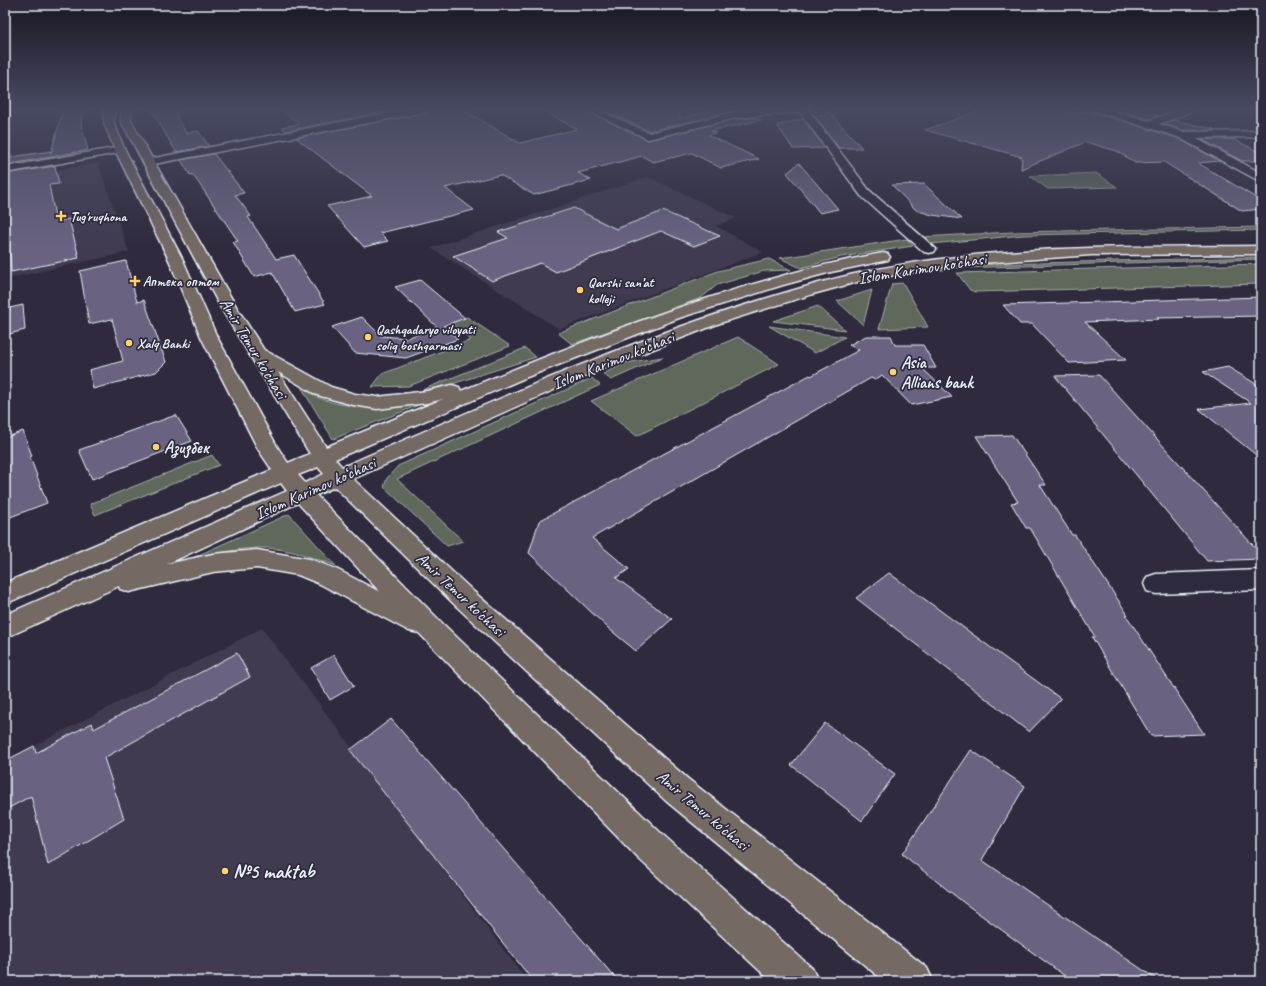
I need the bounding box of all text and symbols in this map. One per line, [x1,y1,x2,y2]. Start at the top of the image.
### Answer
place label: Tug'ruqhona [70,208,128,225]
marker: Tug'ruqhona [55,210,67,222]
street label: Islom Karimov ko‘chasi [856,248,989,289]
place label: Аптека оптом [143,273,220,290]
place label: Qarshi san’at kolleji [588,274,655,307]
marker: Аптека оптом [130,276,140,286]
marker: Qarshi san’at kolleji [575,285,585,295]
street label: Amir Temur ko'chasi [215,294,293,404]
place label: Qashqadaryo viloyati soliq boshqarmasi [376,321,477,354]
street label: Islom Karimov ko‘chasi [549,326,679,394]
marker: Qashqadaryo viloyati soliq boshqarmasi [363,332,373,342]
place label: Xalq Banki [137,335,191,352]
marker: Xalq Banki [124,338,134,348]
place label: Asia Allians bank [901,352,974,393]
marker: Asia Allians bank [888,367,898,377]
place label: Азизбек [164,437,211,459]
marker: Азизбек [151,442,161,452]
street label: Islom Karimov ko‘chasi [252,452,380,524]
street label: Amir Temur ko'chasi [412,548,511,642]
street label: Amir Temur ko'chasi [652,766,755,856]
place label: №5 maktab [233,859,317,884]
marker: №5 maktab [220,866,230,876]

